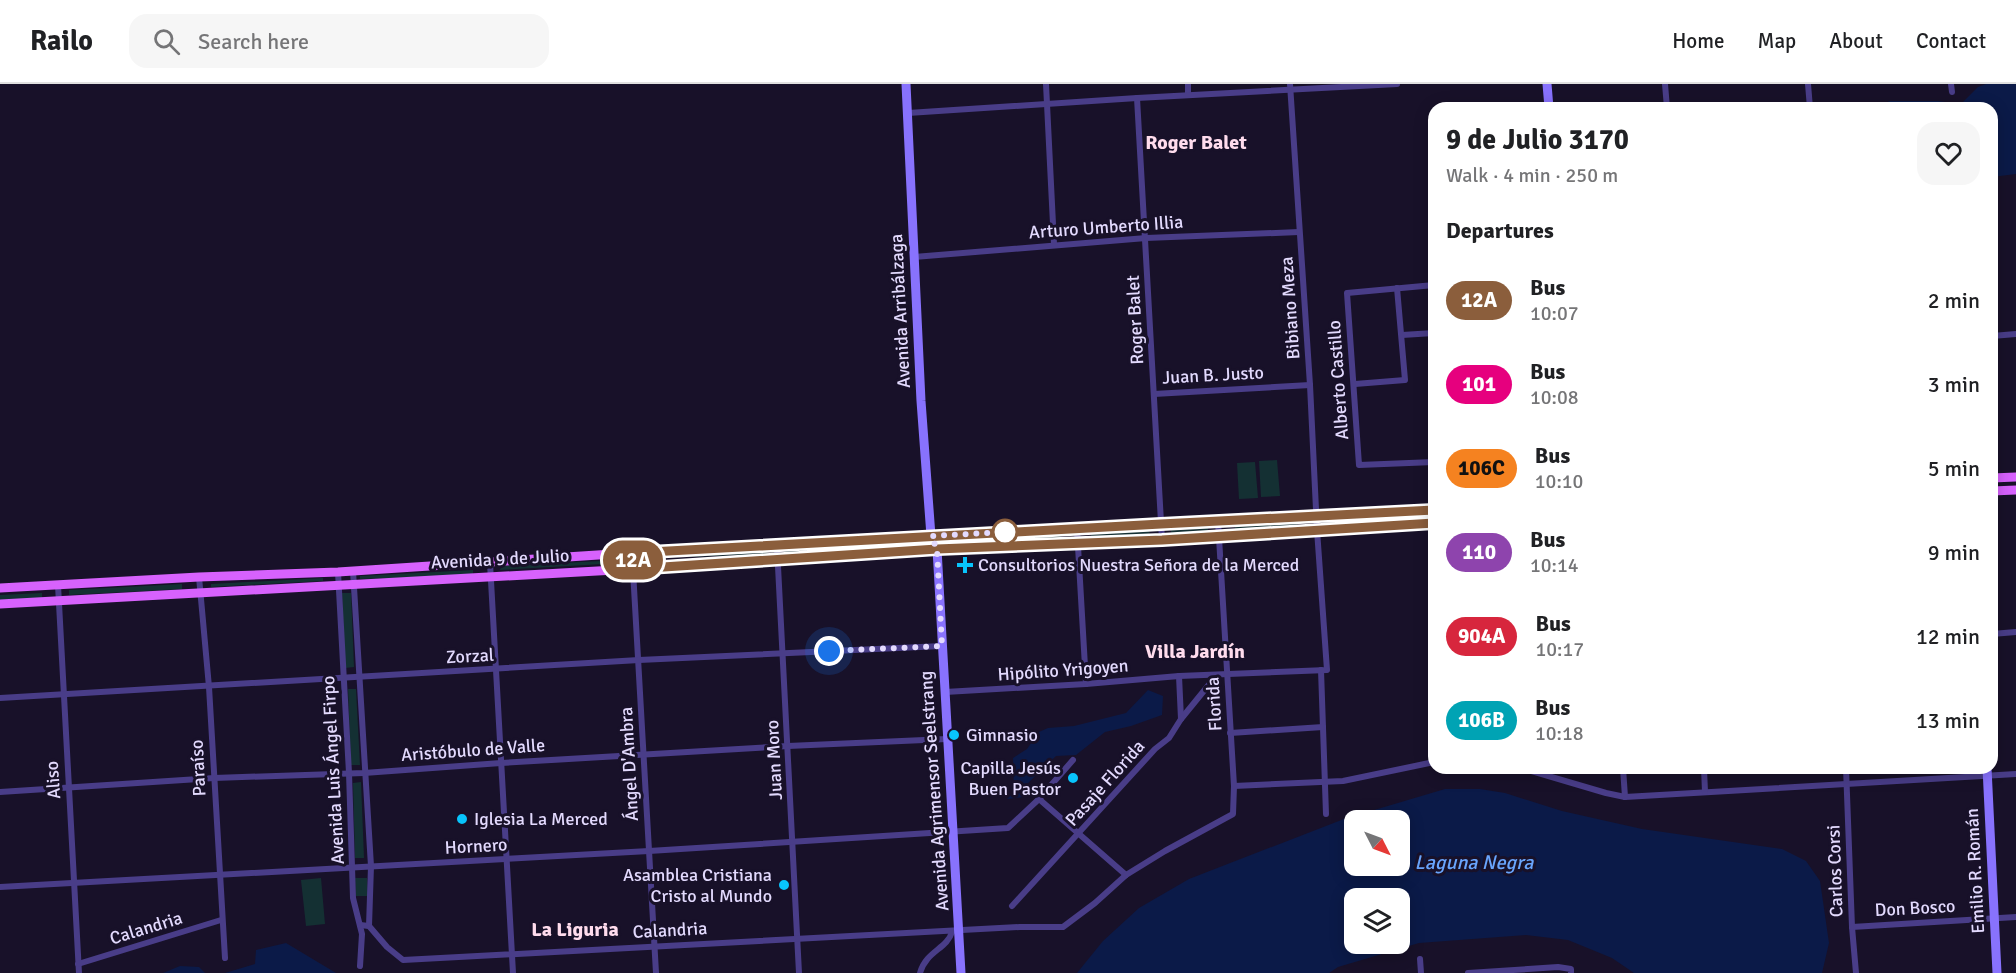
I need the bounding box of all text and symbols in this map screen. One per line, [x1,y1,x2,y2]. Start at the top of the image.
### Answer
search box [129,14,549,68]
text: Railo [30,24,93,58]
icon: search [150,25,183,58]
text: Search here [198,28,309,55]
text: Home [1672,28,1725,54]
text: Map [1758,28,1796,54]
text: About [1829,28,1883,54]
text: Contact [1916,28,1986,54]
button: heart [1917,122,1980,185]
text: 9 de Julio 3170 [1446,123,1629,157]
district label: Roger Balet [1145,130,1247,155]
text: Walk · 4 min · 250 m [1446,163,1618,188]
street label: Arturo Umberto Illia [1028,211,1184,243]
text: Departures [1446,217,1554,244]
street label: Avenida Arribálzaga [885,233,915,389]
street label: Bibiano Meza [1275,256,1305,360]
text: Bus [1530,274,1565,301]
street label: Roger Balet [1122,275,1148,365]
text: 12A [1461,287,1497,313]
text: 2 min [1928,287,1980,314]
text: 10:07 [1530,301,1579,326]
street label: Alberto Castillo [1323,320,1353,440]
text: Bus [1530,358,1565,385]
street label: Juan B. Justo [1162,361,1264,389]
text: 101 [1462,371,1496,397]
text: 3 min [1928,371,1980,398]
text: 10:08 [1530,385,1579,410]
text: Bus [1535,442,1570,469]
text: 106C [1458,455,1505,481]
text: 5 min [1928,455,1980,482]
text: 10:10 [1535,469,1583,494]
unlabelled marker [992,519,1018,545]
text: Bus [1530,526,1565,553]
text: 110 [1462,539,1496,565]
text: 9 min [1928,539,1980,566]
line badge: 12A [598,540,668,580]
street label: Avenida 9 de Julio [430,544,570,574]
text: 12A [615,547,651,573]
text: 10:14 [1530,553,1579,578]
place label: Consultorios Nuestra Señora de la Merced [978,554,1299,576]
marker: Consultorios Nuestra Señora de la Merced [956,556,974,574]
text: Bus [1535,610,1571,637]
text: 904A [1458,623,1505,649]
text: 12 min [1916,623,1980,650]
your location [814,636,844,666]
text: 10:17 [1535,637,1584,662]
district label: Villa Jardín [1145,639,1245,664]
street label: Zorzal [445,644,495,668]
street label: Hipólito Yrigoyen [997,654,1129,686]
street label: Avenida Agrimensor Seelstrang [915,670,953,912]
street label: Avenida Luis Ángel Firpo [317,675,349,865]
street label: Florida [1202,676,1226,732]
text: Bus [1535,694,1570,721]
street label: Ángel D'Ambra [615,706,643,822]
text: 106B [1458,707,1505,733]
text: 13 min [1916,707,1980,734]
street label: Juan Moro [761,719,787,801]
text: 10:18 [1535,721,1584,746]
place label: Gimnasio [966,724,1038,746]
marker: Gimnasio [947,728,961,742]
street label: Aristóbulo de Valle [400,734,546,766]
street label: Pasaje Florida [1061,735,1149,831]
street label: Paraíso [186,739,210,797]
place label: Capilla Jesús Buen Pastor [961,757,1061,800]
street label: Aliso [41,760,65,800]
marker: Capilla Jesús Buen Pastor [1066,771,1080,785]
place label: Iglesia La Merced [474,808,608,830]
street label: Emilio R. Román [1961,808,1989,934]
north arrow [1344,810,1410,876]
map controls [1344,810,1410,954]
marker: Iglesia La Merced [455,812,469,826]
street label: Carlos Corsi [1822,824,1848,918]
street label: Hornero [444,833,508,859]
water label: Laguna Negra [1415,850,1534,875]
place label: Asamblea Cristiana Cristo al Mundo [623,864,772,907]
marker: Asamblea Cristiana Cristo al Mundo [777,878,791,892]
button: layers [1344,888,1410,954]
street label: Don Bosco [1874,895,1956,921]
street label: Calandria [107,907,185,949]
district label: La Liguria [531,917,619,942]
street label: Calandria [632,917,708,943]

